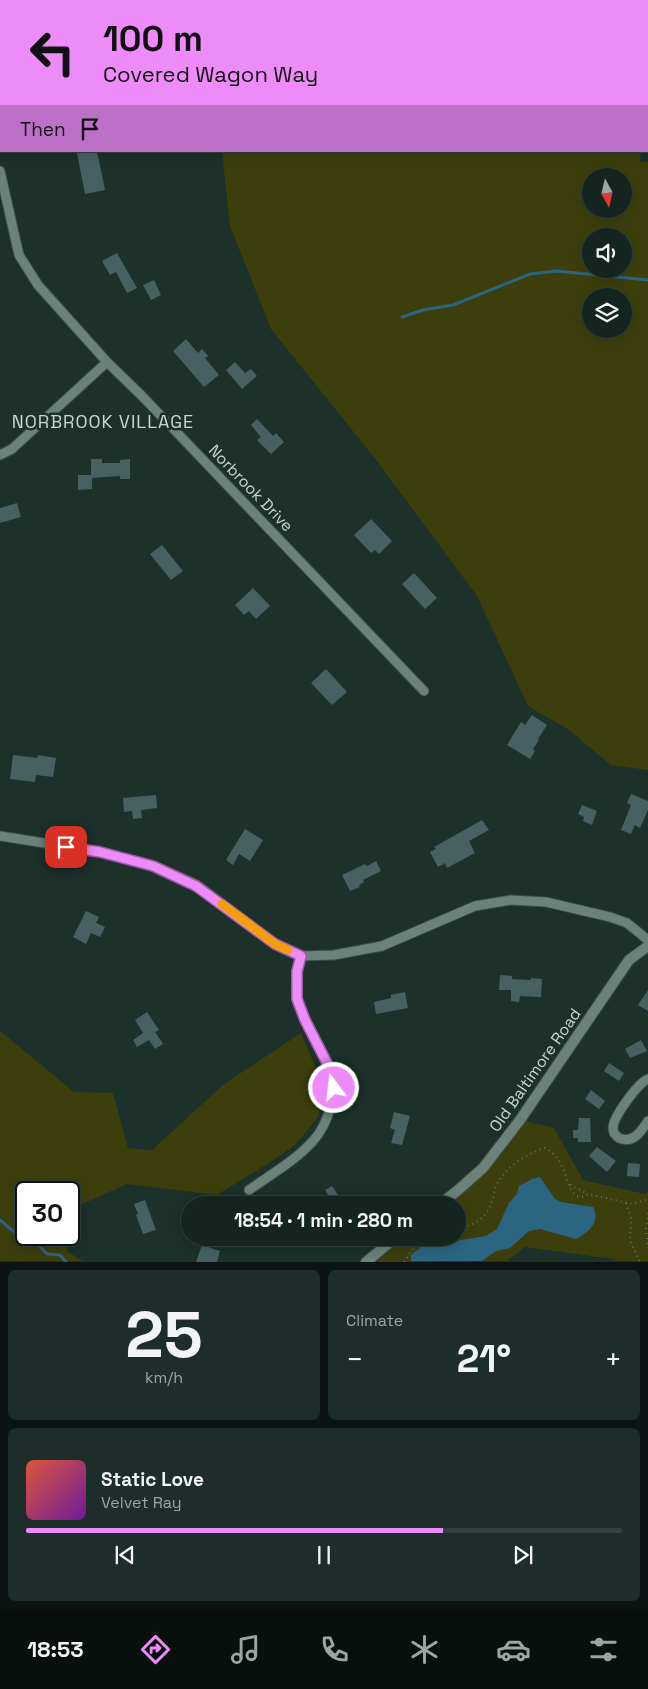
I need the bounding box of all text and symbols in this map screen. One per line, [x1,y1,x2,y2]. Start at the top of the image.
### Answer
text: 100 m [103,17,203,61]
icon: left [20,20,85,85]
text: Covered Wagon Way [103,60,318,88]
icon: arrive [76,115,104,143]
text: Then [20,117,66,142]
north arrow [582,168,632,218]
map controls [582,168,632,338]
button: sound [582,228,632,278]
button: layers [582,288,632,338]
district label: NORBROOK VILLAGE [12,410,194,433]
street label: Norbrook Drive [204,440,298,536]
pin [45,826,87,868]
icon: arrive [52,833,80,861]
street label: Old Baltimore Road [484,1004,586,1136]
position arrow [307,1061,359,1113]
speed limit sign: 30 [15,1181,80,1246]
text: 18:54 · 1 min · 280 m [234,1208,413,1233]
text: 25 [125,1293,203,1376]
text: Climate [346,1310,403,1331]
text: 21° [457,1335,511,1383]
text: − [346,1341,363,1377]
text: + [605,1341,622,1377]
text: km/h [145,1367,183,1388]
text: Static Love [101,1467,204,1492]
text: Velvet Ray [101,1492,182,1513]
icon: previous [111,1541,139,1569]
icon: pause [310,1541,338,1569]
icon: next [509,1541,537,1569]
icon: directions [138,1632,173,1667]
icon: music [228,1632,263,1667]
icon: phone [317,1632,352,1667]
icon: climate [407,1632,442,1667]
icon: car [496,1632,531,1667]
icon: filters [586,1632,621,1667]
text: 18:53 [27,1635,84,1663]

